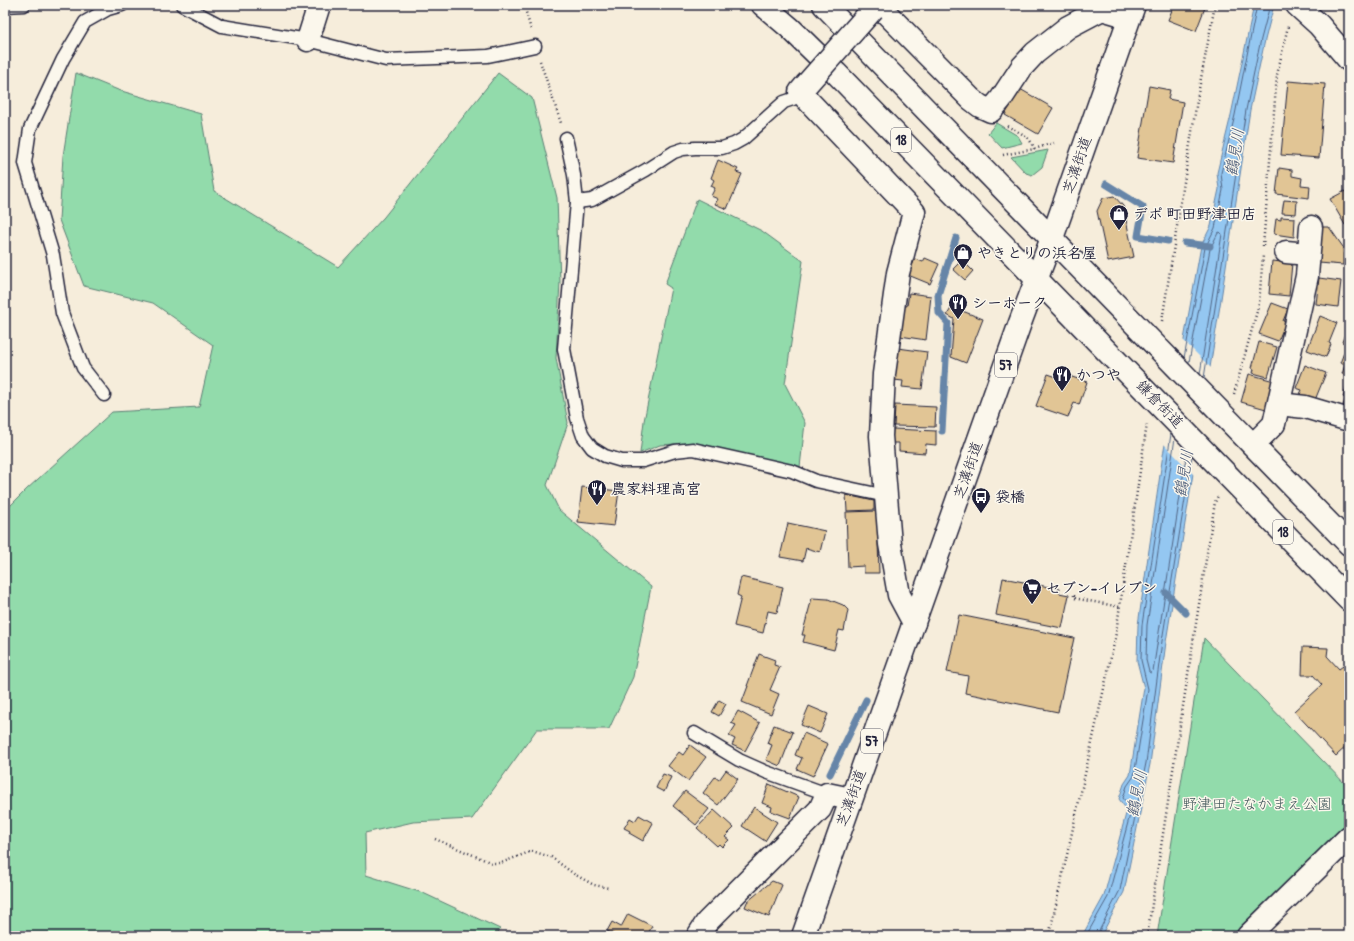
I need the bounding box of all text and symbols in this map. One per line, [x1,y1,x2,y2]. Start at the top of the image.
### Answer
water label: 鶴見川 [1219,127,1249,177]
road number: 18 [891,128,911,152]
street label: 芝溝街道 [1057,133,1096,197]
shop icon: デポ 町田野津田店 [1108,203,1130,231]
place label: デポ 町田野津田店 [1133,203,1256,224]
shop icon: やきとりの浜名屋 [952,242,974,270]
place label: やきとりの浜名屋 [977,242,1097,263]
restaurant icon: シーホーク [947,292,969,320]
place label: シーホーク [972,292,1047,313]
road number: 57 [995,353,1017,377]
restaurant icon: かつや [1051,364,1073,392]
place label: かつや [1076,364,1121,385]
street label: 鎌倉街道 [1132,375,1189,433]
street label: 芝溝街道 [948,438,987,502]
water label: 鶴見川 [1168,448,1198,498]
restaurant icon: 農家料理高宮 [586,478,608,506]
place label: 農家料理高宮 [611,478,701,499]
bus stop icon: 袋橋 [970,486,992,514]
place label: 袋橋 [995,486,1025,507]
road number: 18 [1273,520,1293,544]
supermarket icon: セブン-イレブン [1021,577,1043,605]
place label: セブン-イレブン [1046,577,1157,598]
road number: 57 [861,729,883,753]
street label: 芝溝街道 [830,766,871,830]
water label: 鶴見川 [1121,767,1151,819]
park label: 野津田たなかまえ公園 [1182,793,1332,814]

